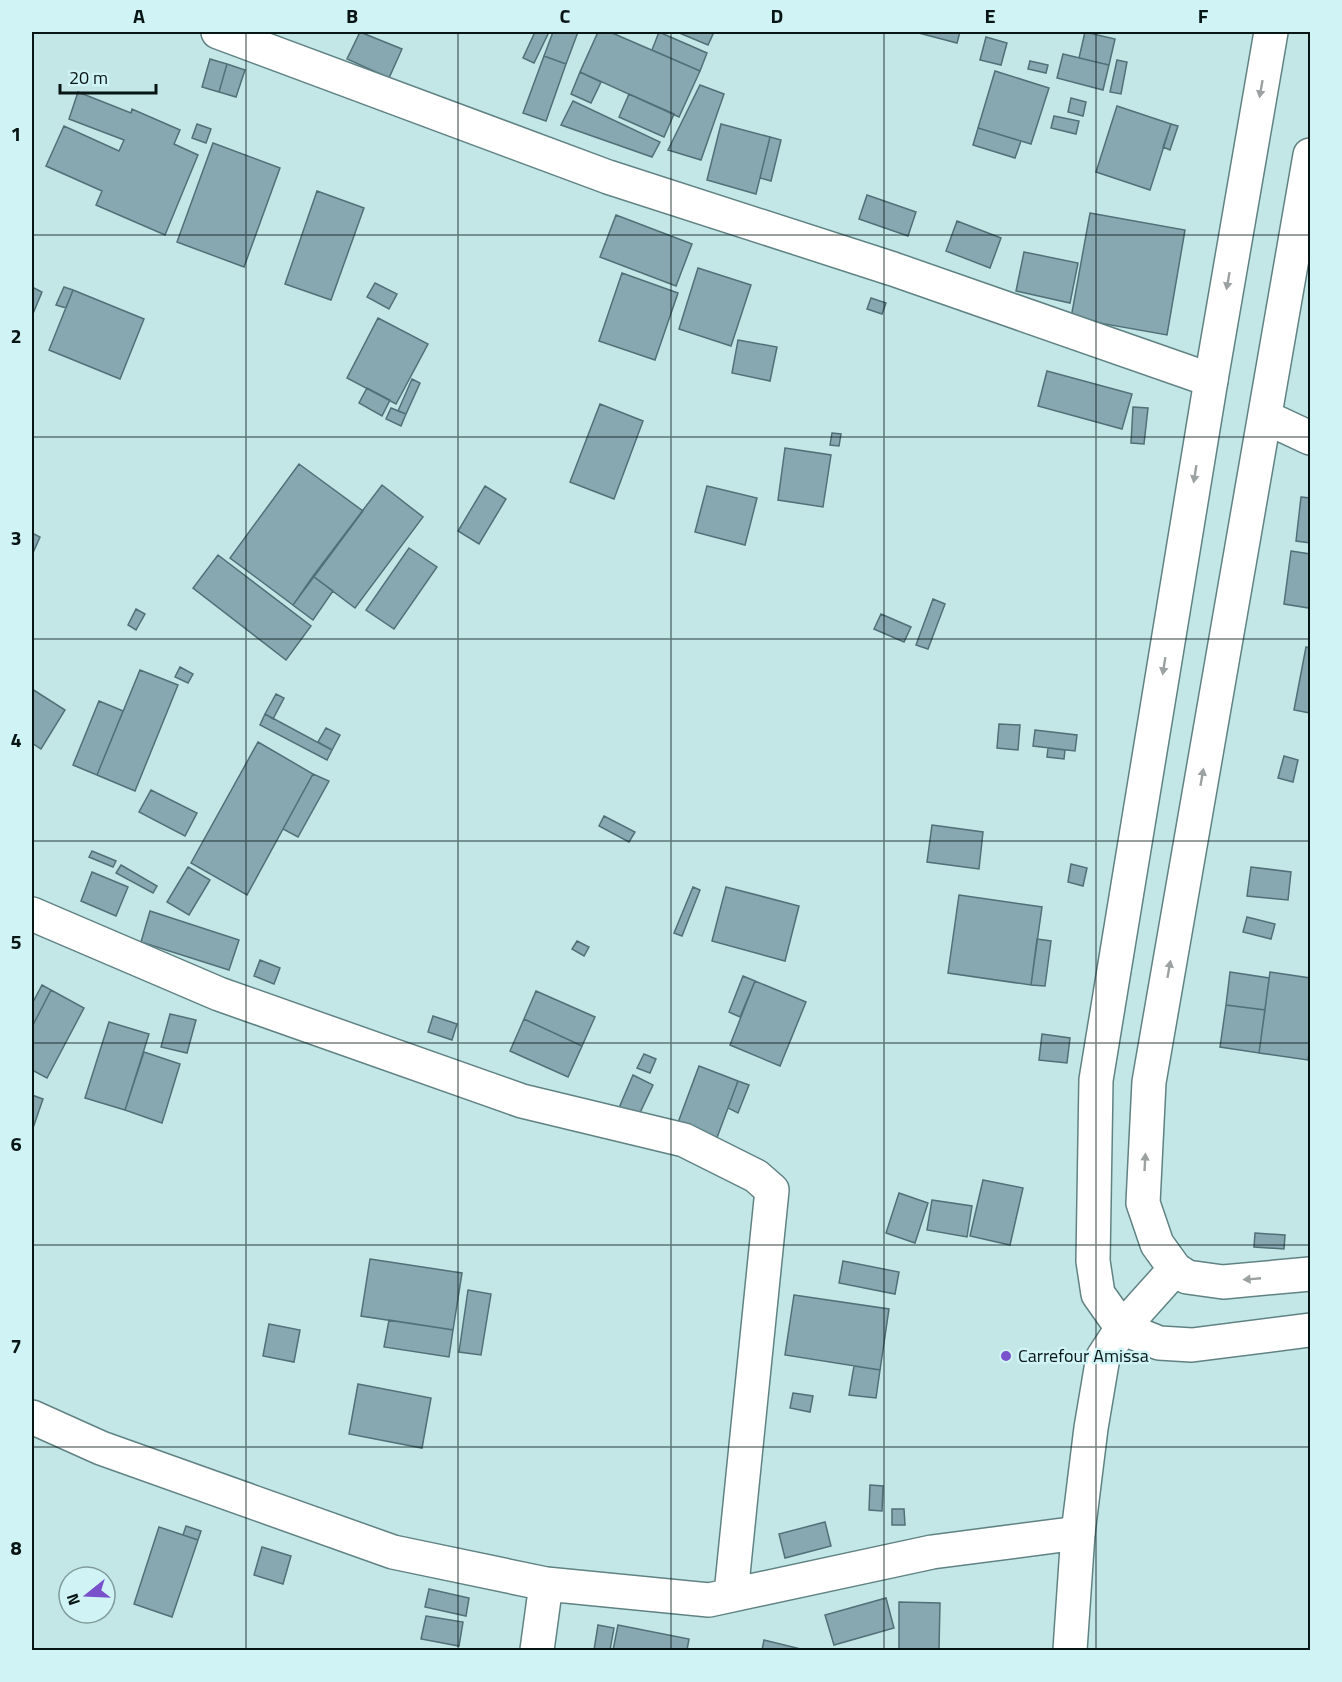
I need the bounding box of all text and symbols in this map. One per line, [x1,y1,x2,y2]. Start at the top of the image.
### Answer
text: A [133,0,145,31]
text: B [346,0,358,31]
text: C [560,0,571,31]
text: D [771,0,783,31]
text: E [984,0,996,31]
text: F [1198,0,1209,31]
scale bar [60,57,156,95]
text: 20 m [69,64,108,91]
one-way arrow [1256,80,1265,99]
text: 1 [10,118,22,149]
one-way arrow [1223,272,1232,291]
text: 2 [10,320,22,351]
one-way arrow [1191,464,1200,483]
text: 3 [10,522,22,553]
one-way arrow [1159,657,1168,676]
text: 4 [10,724,22,755]
one-way arrow [1198,767,1207,786]
text: 5 [10,926,22,957]
one-way arrow [1165,959,1174,978]
text: 6 [10,1128,22,1159]
one-way arrow [1140,1153,1149,1172]
one-way arrow [1243,1275,1262,1284]
text: 7 [10,1330,22,1361]
place label: Carrefour Amissa [1018,1342,1149,1369]
marker: Carrefour Amissa [999,1349,1013,1363]
text: 8 [10,1532,22,1563]
north arrow [57,1565,117,1625]
text: N [60,1591,86,1609]

